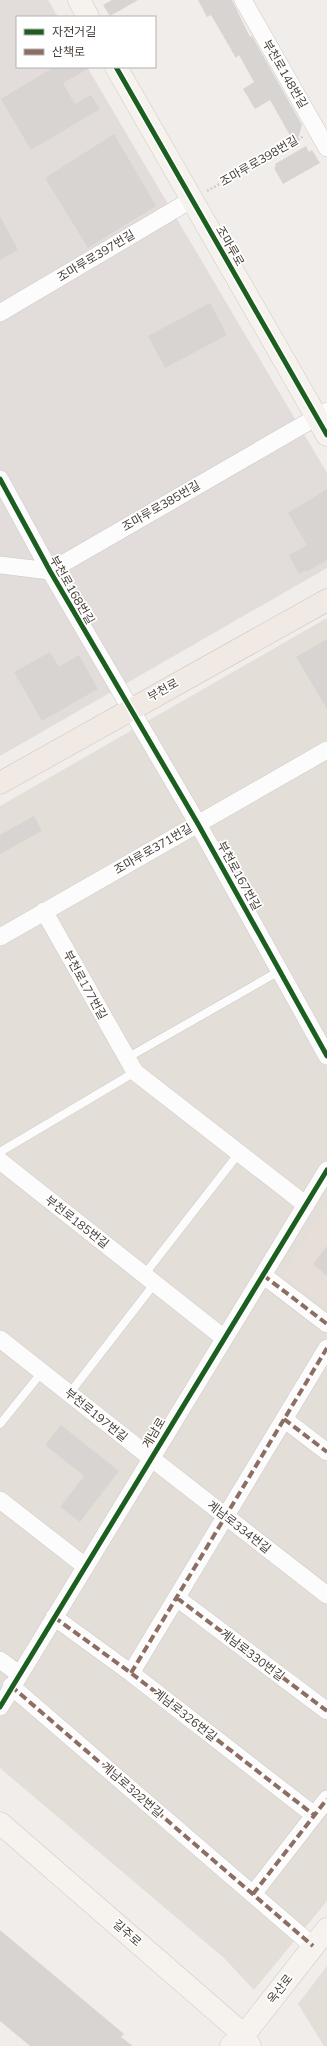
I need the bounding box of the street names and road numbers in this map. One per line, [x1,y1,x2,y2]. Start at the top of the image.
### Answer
street label: 부천로148번길 [260,37,311,111]
street label: 조마루로398번길 [217,132,301,189]
street label: 조마루로 [213,223,248,269]
street label: 조마루로397번길 [54,227,137,285]
street label: 조마루로385번길 [119,477,203,534]
street label: 부천로168번길 [47,553,98,627]
street label: 부천로 [145,675,181,704]
street label: 조마루로371번길 [111,820,195,877]
street label: 부천로167번길 [214,839,265,913]
street label: 부천로177번길 [60,948,111,1022]
street label: 부천로185번길 [42,1192,112,1251]
street label: 부천로197번길 [62,1385,131,1445]
street label: 계남로 [139,1415,169,1451]
street label: 계남로334번길 [204,1497,274,1556]
street label: 계남로330번길 [217,1625,287,1684]
street label: 계남로326번길 [150,1685,220,1744]
street label: 계남로322번길 [98,1759,166,1820]
street label: 길주로 [110,1916,145,1949]
street label: 옥산로 [263,1971,296,2006]

